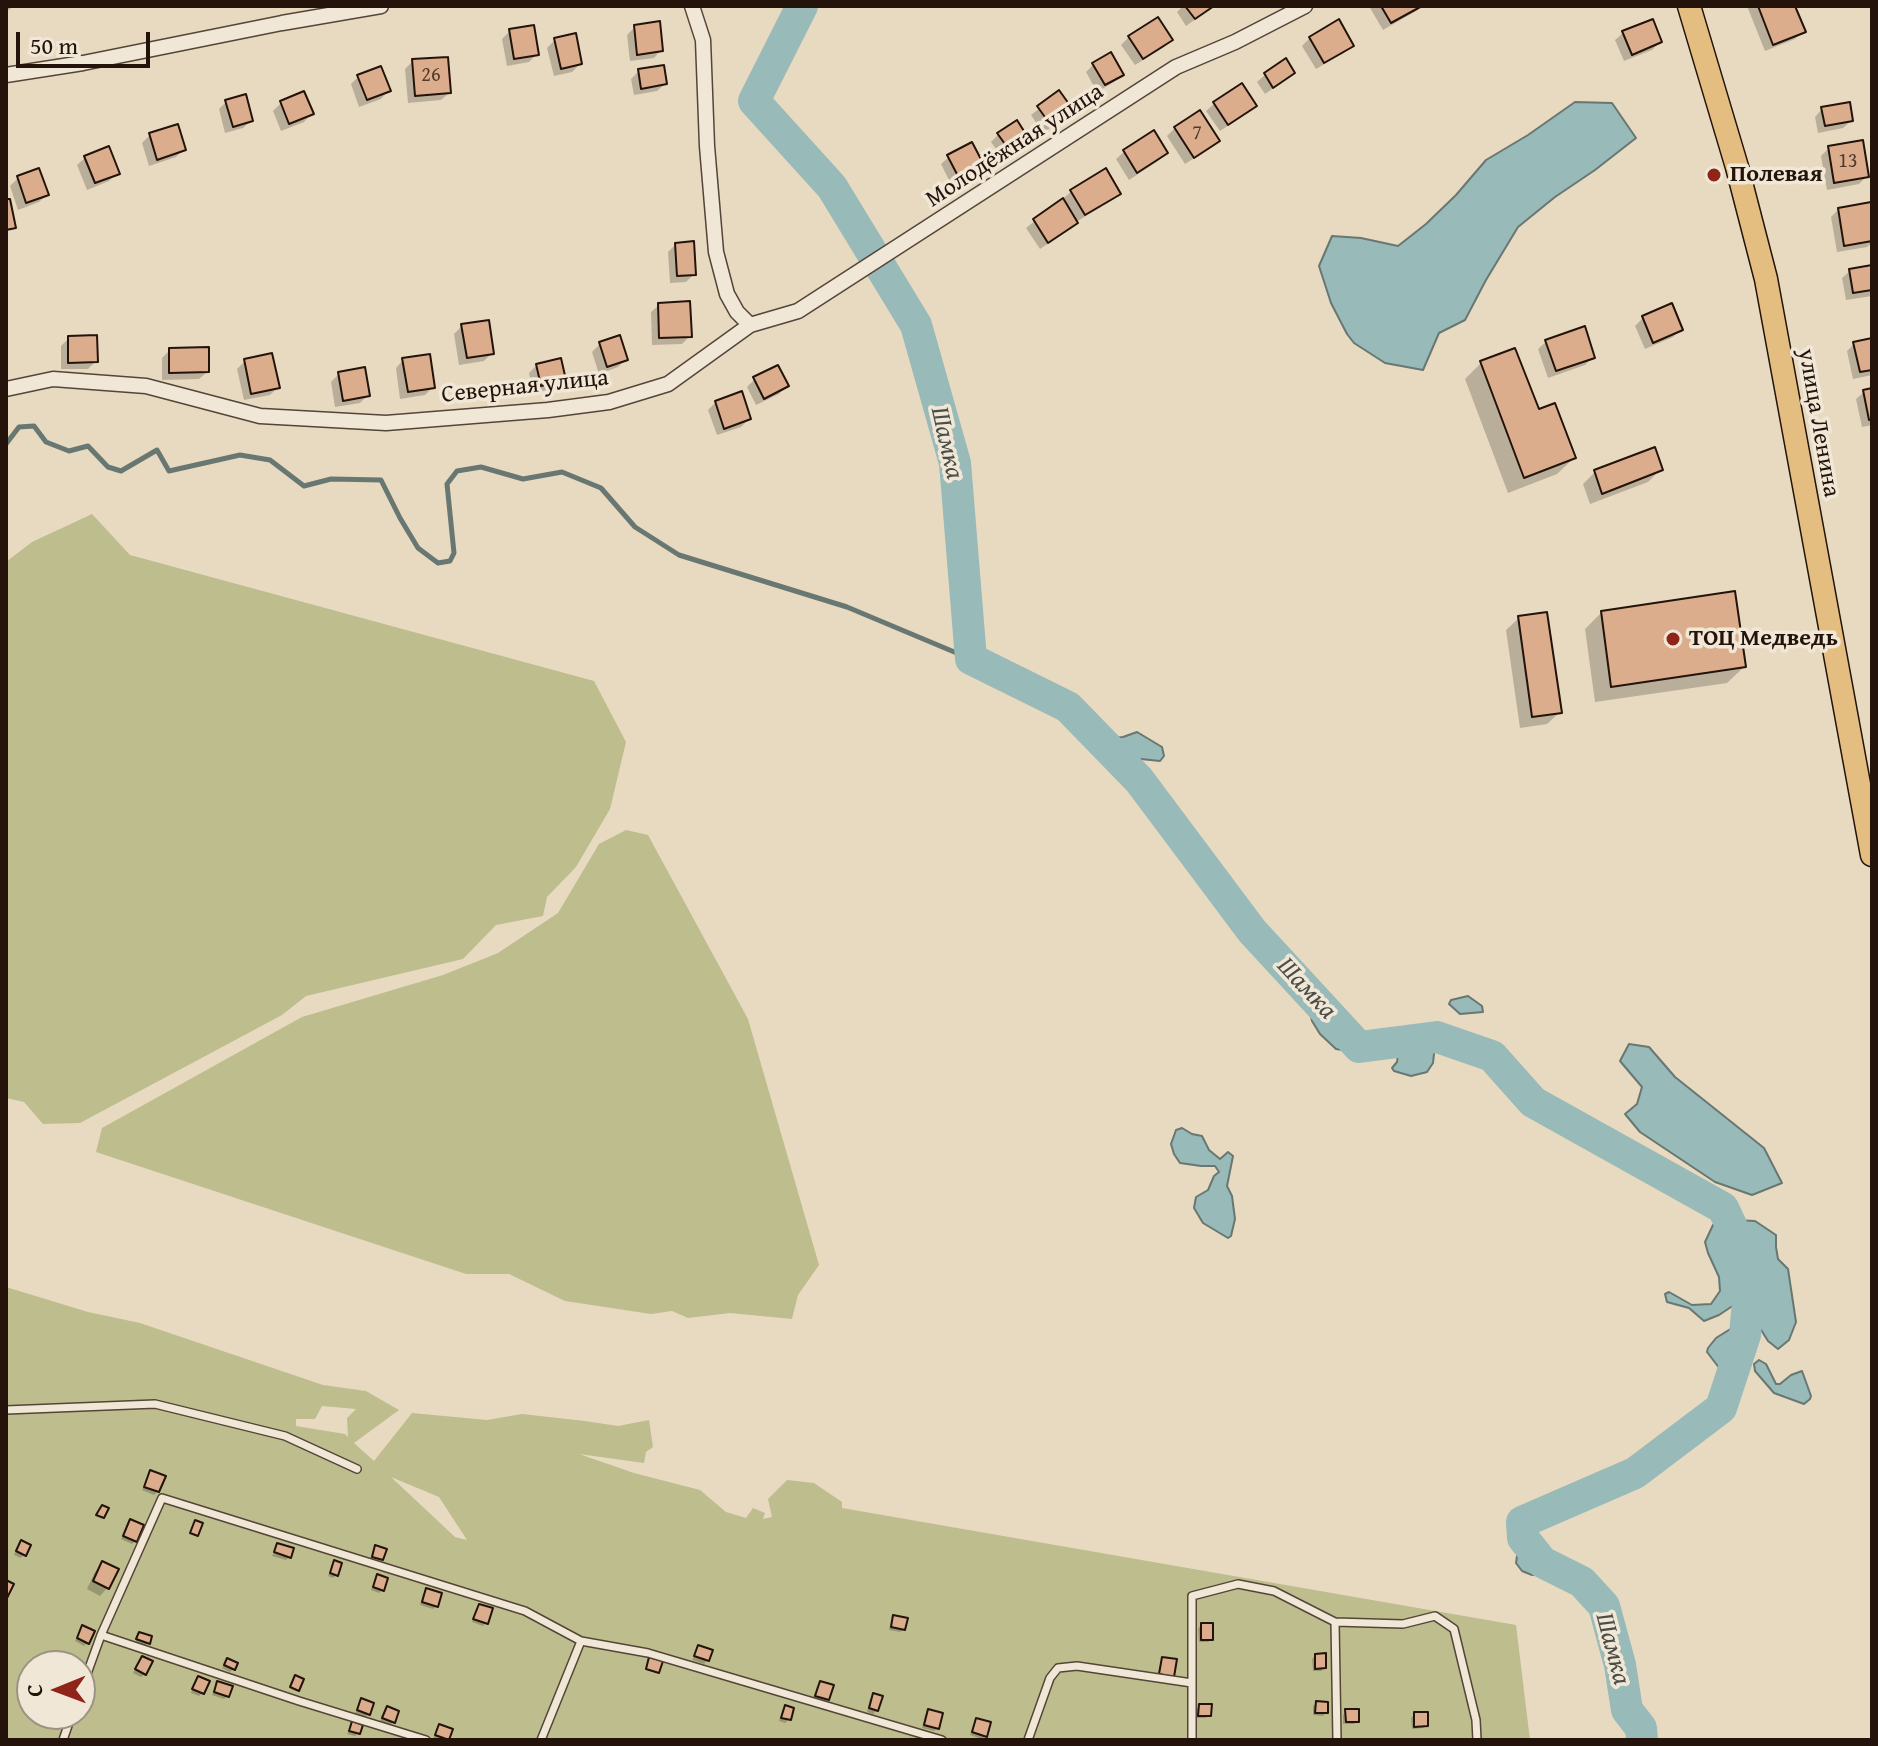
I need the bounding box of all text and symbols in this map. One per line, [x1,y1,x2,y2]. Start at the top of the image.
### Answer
scale bar [20,16,154,66]
text: 50 m [30,28,78,63]
house number: 26 [421,64,441,88]
street label: Молодёжная улица [921,78,1109,214]
house number: 7 [1192,122,1202,146]
house number: 13 [1838,150,1858,174]
place label: Полевая [1730,161,1823,189]
marker: Полевая [1705,166,1723,184]
street label: улица Ленина [1791,347,1845,499]
street label: Северная улица [440,364,610,410]
water label: Шамка [923,404,969,482]
place label: ТОЦ Медведь [1689,625,1838,653]
marker: ТОЦ Медведь [1664,630,1682,648]
water label: Шамка [1270,952,1342,1026]
water label: Шамка [1587,1610,1637,1688]
north arrow [16,1650,96,1730]
text: С [18,1684,50,1697]

